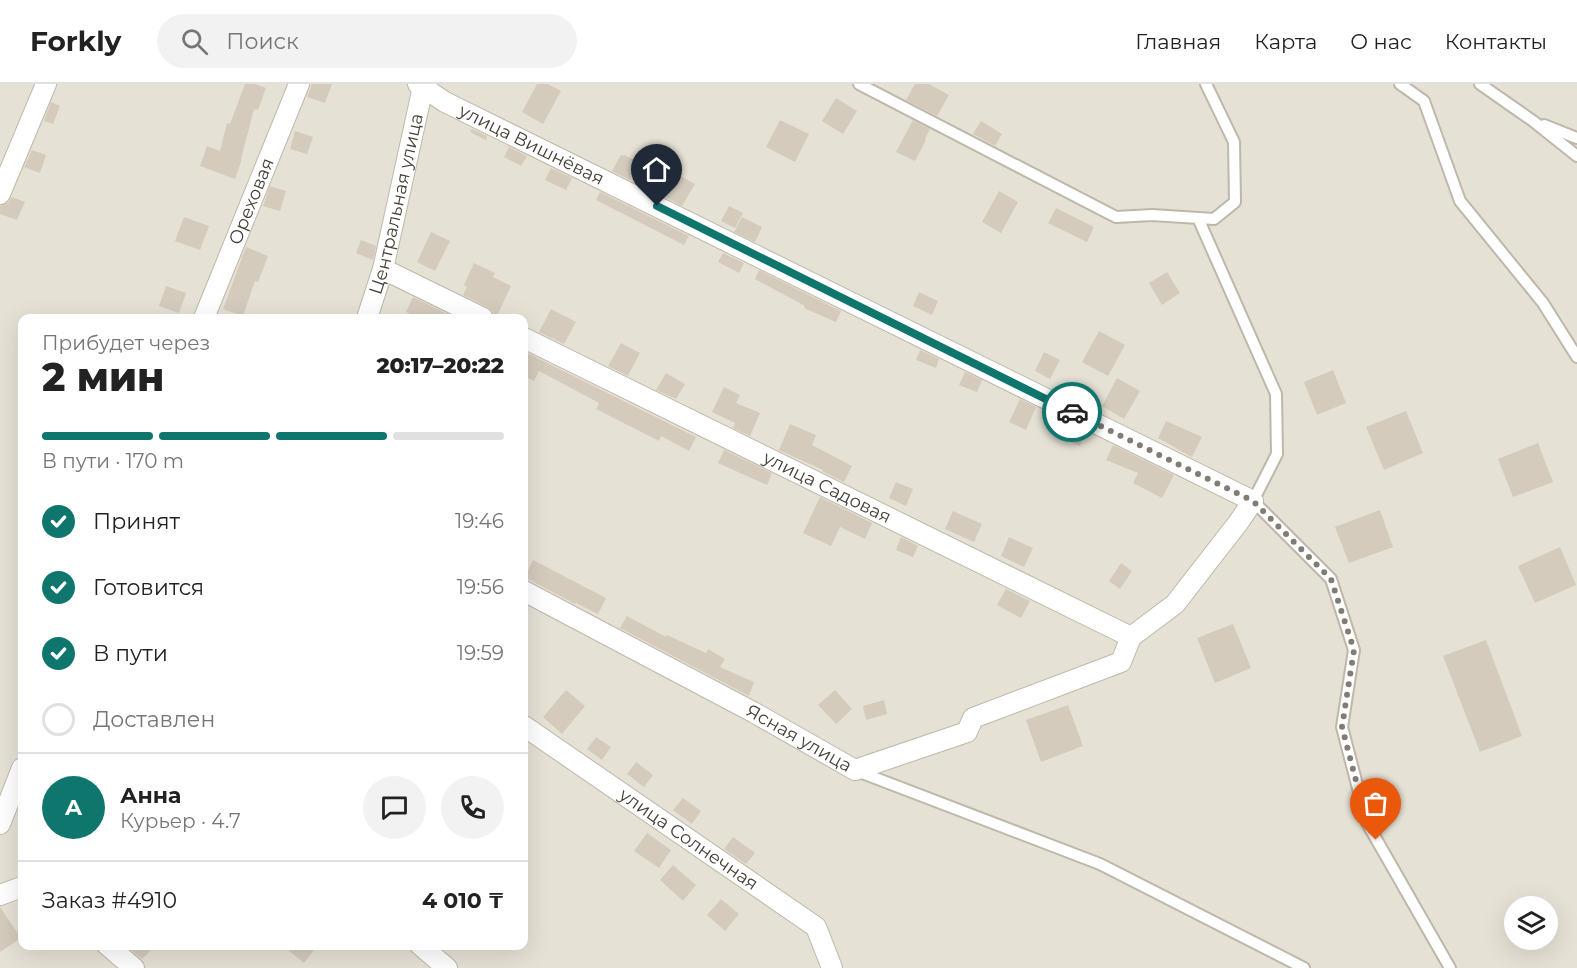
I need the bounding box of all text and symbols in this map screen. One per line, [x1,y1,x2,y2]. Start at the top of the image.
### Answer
search box [157,14,577,68]
text: Forkly [30,24,121,58]
icon: search [178,25,211,58]
text: Поиск [226,28,299,55]
text: Главная [1135,29,1221,54]
text: Карта [1254,29,1317,54]
text: О нас [1350,29,1412,54]
text: Контакты [1445,29,1547,54]
street label: улица Вишнёвая [454,99,608,190]
street label: Центральная улица [364,111,428,297]
pin [631,144,682,206]
icon: home [640,153,673,186]
street label: Ореховая [224,155,279,248]
text: Прибудет через [42,331,210,355]
text: 20:17–20:22 [376,352,504,379]
text: 2 мин [42,353,164,401]
courier [1042,382,1102,442]
icon: car [1056,396,1089,429]
street label: улица Садовая [759,446,895,528]
text: В пути · 170 m [42,449,184,473]
icon: check [42,505,75,538]
text: Принят [93,508,180,535]
text: 19:46 [455,509,504,533]
icon: check [42,571,75,604]
text: Готовится [93,574,204,601]
text: 19:56 [457,575,504,599]
icon: check [42,637,75,670]
text: В пути [93,640,168,667]
text: 19:59 [457,641,504,665]
street label: Ясная улица [742,700,856,777]
text: Доставлен [93,706,215,733]
button: chat [363,776,426,839]
button: phone [441,776,504,839]
pin [1350,778,1401,840]
text: Анна [120,782,181,809]
street label: улица Солнечная [614,783,762,895]
icon: bag [1359,787,1392,820]
text: А [65,794,82,821]
text: Курьер · 4.7 [120,809,241,833]
text: Заказ #4910 [42,887,177,914]
text: 4 010 ₸ [422,887,504,914]
map controls [1504,896,1558,950]
button: layers [1504,896,1558,950]

